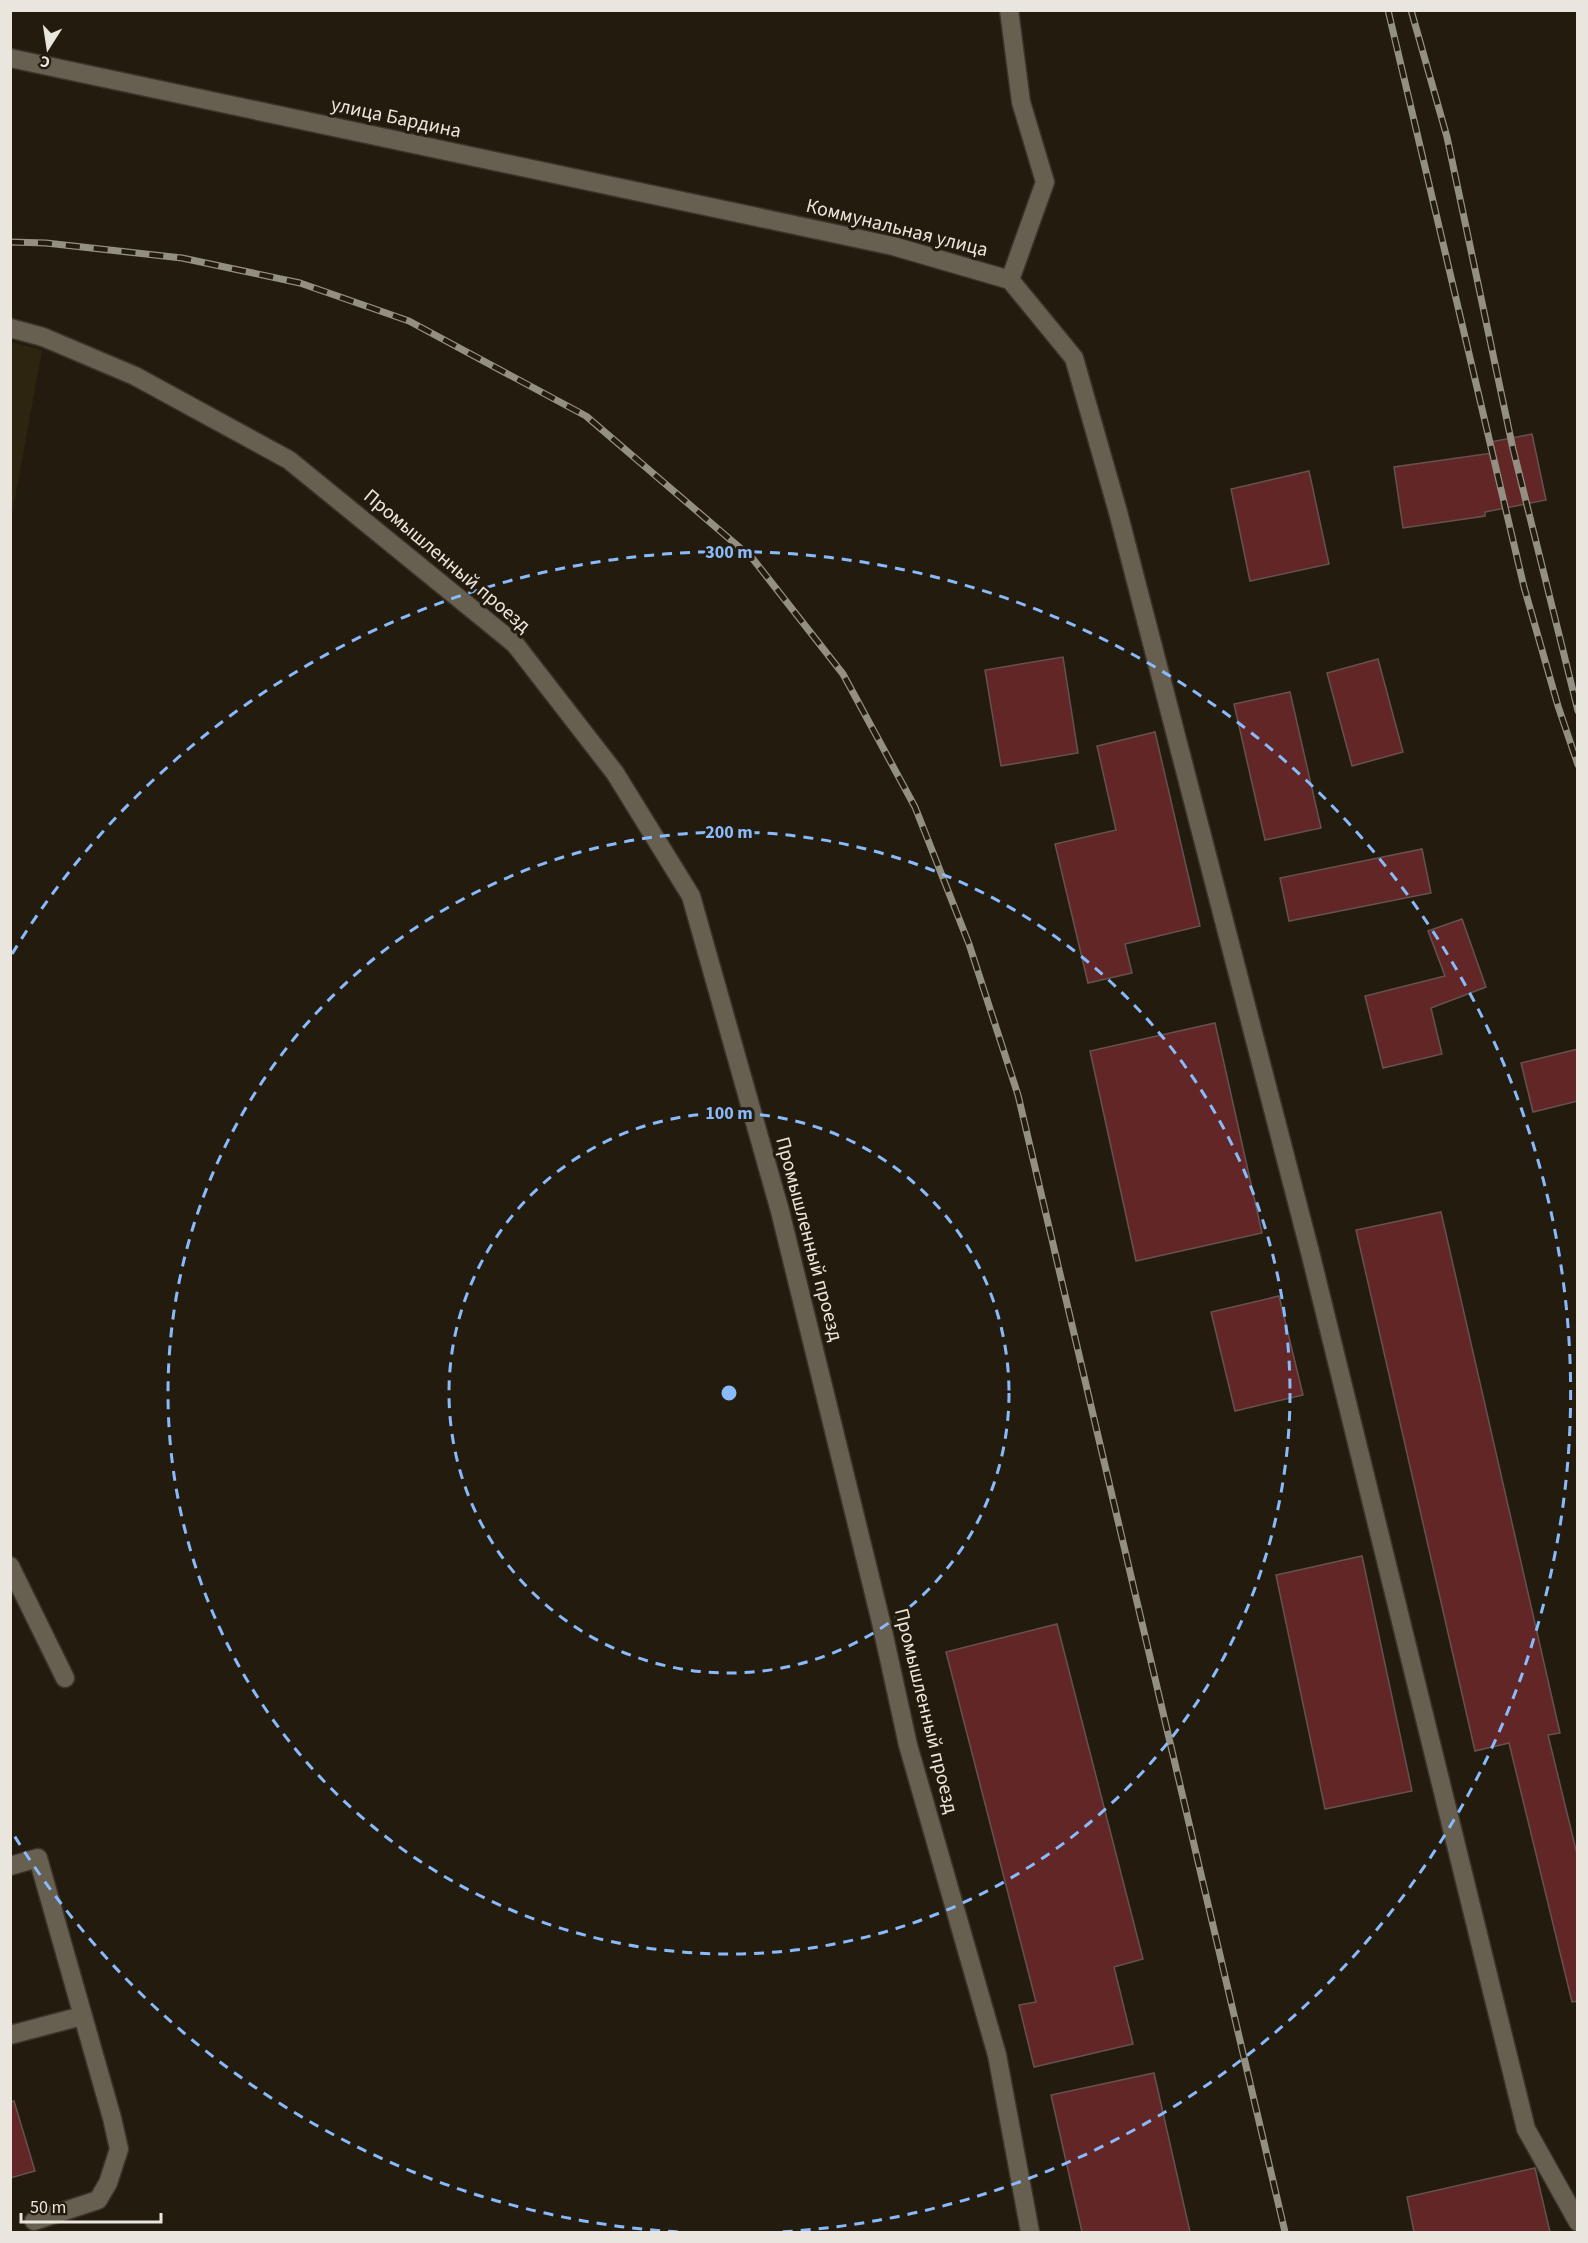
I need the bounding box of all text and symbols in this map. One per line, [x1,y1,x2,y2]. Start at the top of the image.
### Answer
north arrow [18,18,78,78]
text: С [38,50,52,73]
street label: улица Бардина [328,91,464,145]
street label: Коммунальная улица [803,192,991,264]
street label: Промышленный проезд [357,483,537,640]
text: 300 m [705,540,753,565]
text: 200 m [705,820,753,845]
text: 100 m [705,1101,753,1126]
street label: Промышленный проезд [768,1134,850,1345]
centre of rings [719,1383,739,1403]
street label: Промышленный проезд [887,1606,965,1817]
scale bar [21,2186,160,2224]
text: 50 m [30,2195,66,2220]

